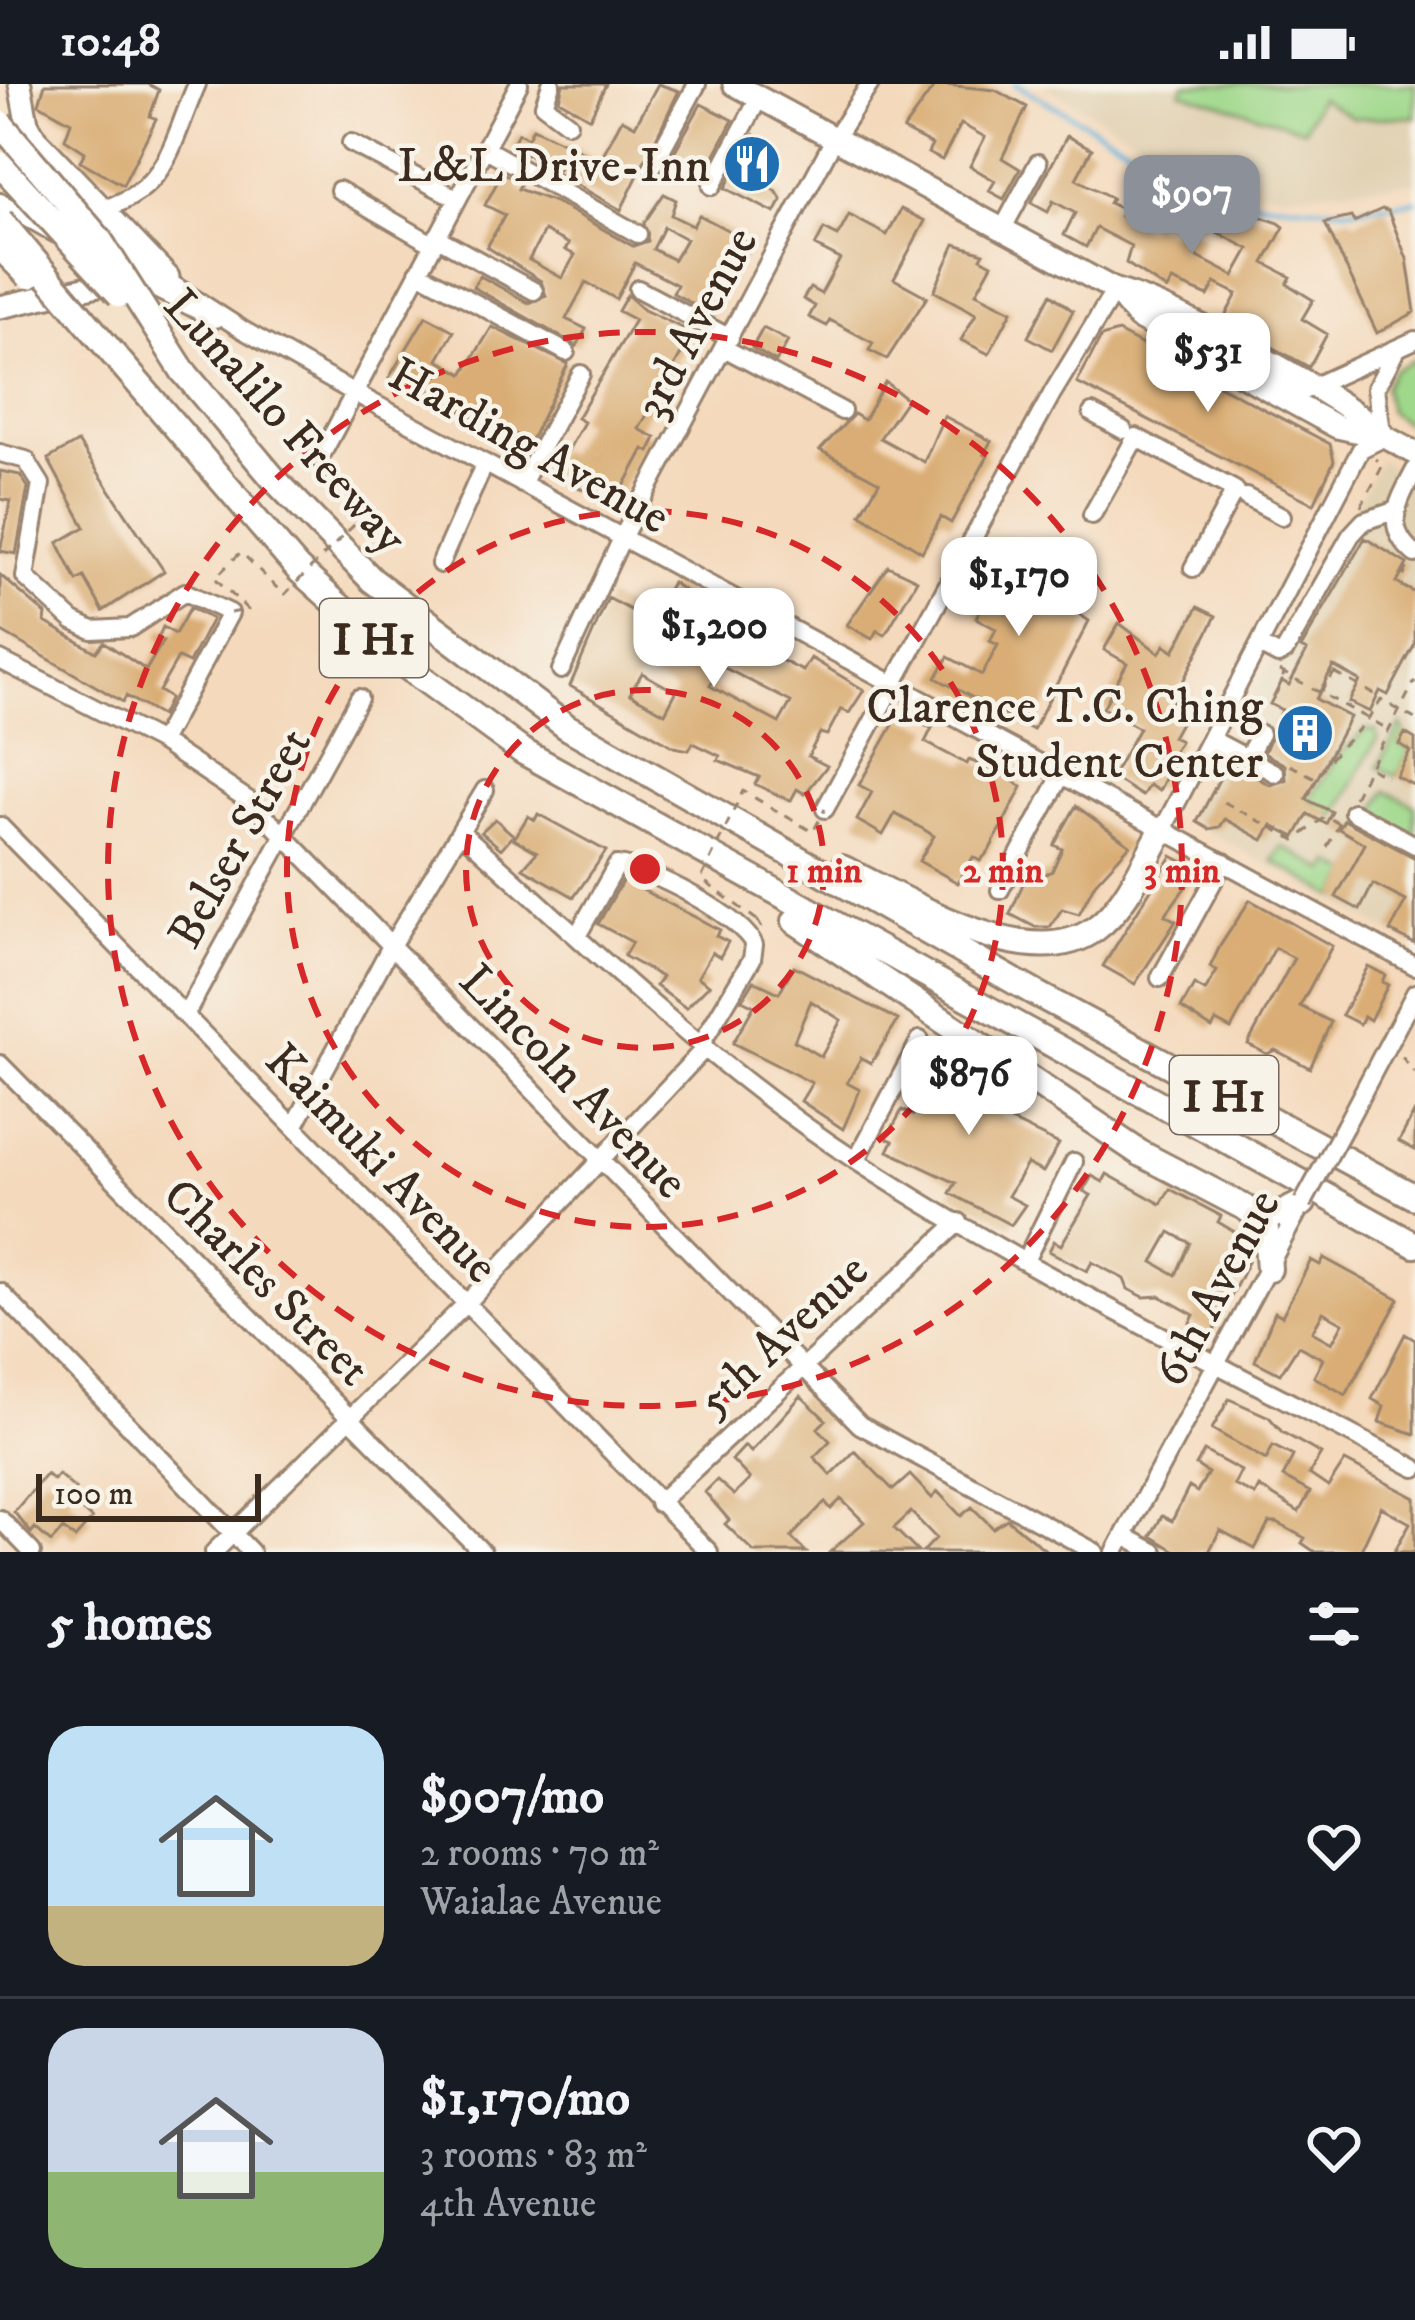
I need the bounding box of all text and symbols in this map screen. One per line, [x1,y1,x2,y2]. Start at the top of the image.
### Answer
text: 10:48 [60,14,161,70]
restaurant icon: L&L Drive-Inn [721,133,783,195]
place label: L&L Drive-Inn [397,137,710,197]
pin: $907 [1121,155,1263,257]
text: $907 [1151,169,1233,218]
street label: 3rd Avenue [621,217,772,429]
street label: Lunalilo Freeway [150,277,420,567]
pin: $531 [1137,313,1279,415]
text: $531 [1173,327,1243,376]
street label: Harding Avenue [378,345,679,548]
pin: $1,170 [921,537,1117,639]
text: $1,170 [968,551,1070,600]
pin: $1,200 [616,588,812,690]
road number: I H1 [320,599,428,677]
text: $1,200 [660,602,768,651]
place label: Clarence T.C. Ching Student Center [866,678,1264,793]
building icon: Clarence T.C. Ching Student Center [1274,702,1336,764]
street label: Belser Street [156,718,326,959]
centre of rings [624,848,666,890]
text: 1 min [786,849,862,894]
text: 2 min [963,849,1043,894]
text: 3 min [1144,849,1220,894]
street label: Lincoln Avenue [446,952,700,1212]
street label: Kaimuki Avenue [251,1032,510,1297]
pin: $876 [898,1036,1040,1138]
text: $876 [928,1050,1010,1099]
road number: I H1 [1170,1056,1278,1134]
street label: Charles Street [150,1167,382,1399]
street label: 6th Avenue [1141,1180,1294,1397]
street label: 5th Avenue [685,1242,881,1431]
scale bar [36,1468,261,1521]
text: 100 m [54,1474,133,1515]
icon: filters [1301,1591,1367,1657]
text: 5 homes [48,1592,212,1656]
text: $907/mo [420,1765,604,1829]
icon: home [144,1774,288,1918]
icon: heart [1301,1813,1367,1879]
text: 2 rooms · 70 m² [420,1829,659,1878]
text: Waialae Avenue [420,1878,662,1927]
text: $1,170/mo [420,2067,630,2131]
icon: home [144,2076,288,2220]
icon: heart [1301,2115,1367,2181]
text: 3 rooms · 83 m² [420,2131,647,2180]
text: 4th Avenue [420,2180,596,2229]

